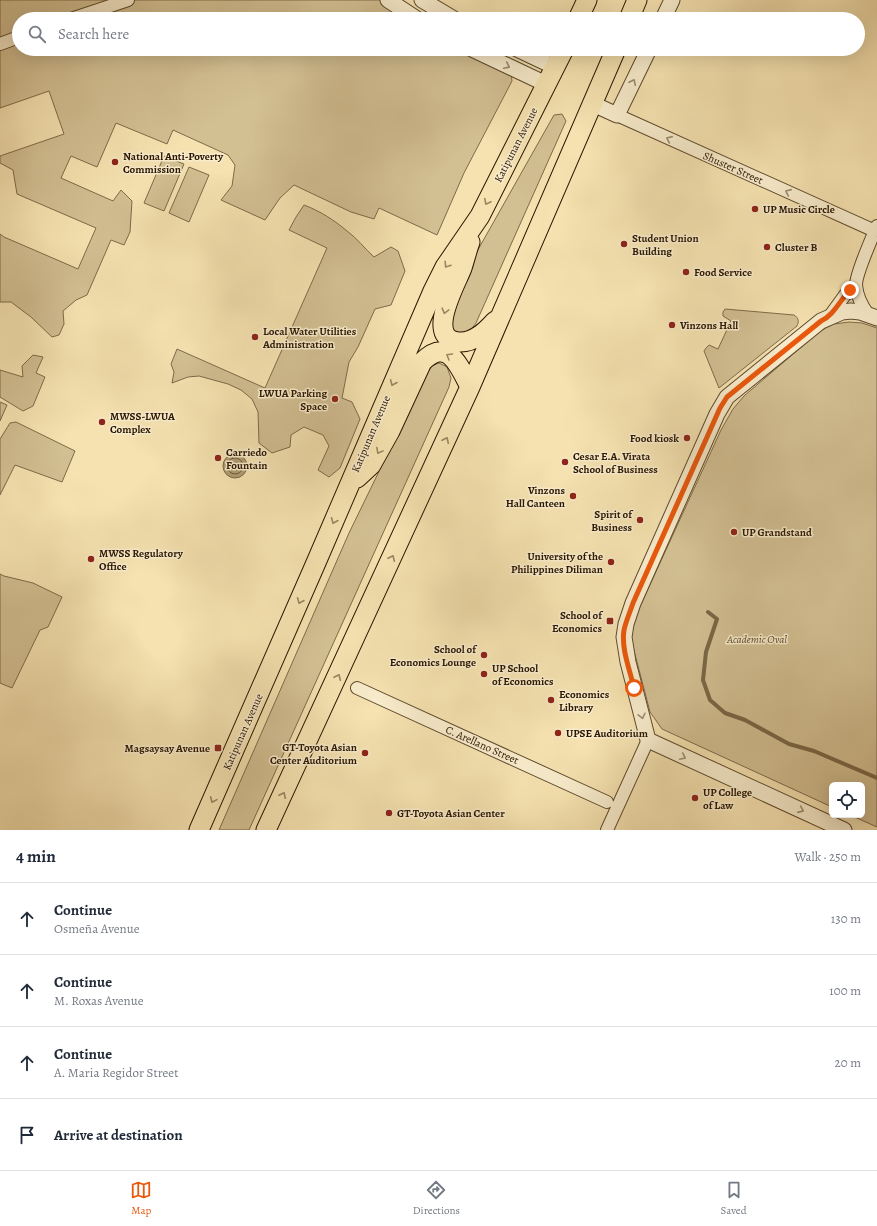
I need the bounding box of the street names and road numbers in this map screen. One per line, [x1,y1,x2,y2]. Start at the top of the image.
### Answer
street label: Katipunan Avenue [491,105,541,185]
street label: Shuster Street [701,148,766,188]
street label: Katipunan Avenue [348,393,394,475]
street label: Katipunan Avenue [219,691,267,773]
street label: C. Arellano Street [443,722,521,768]

